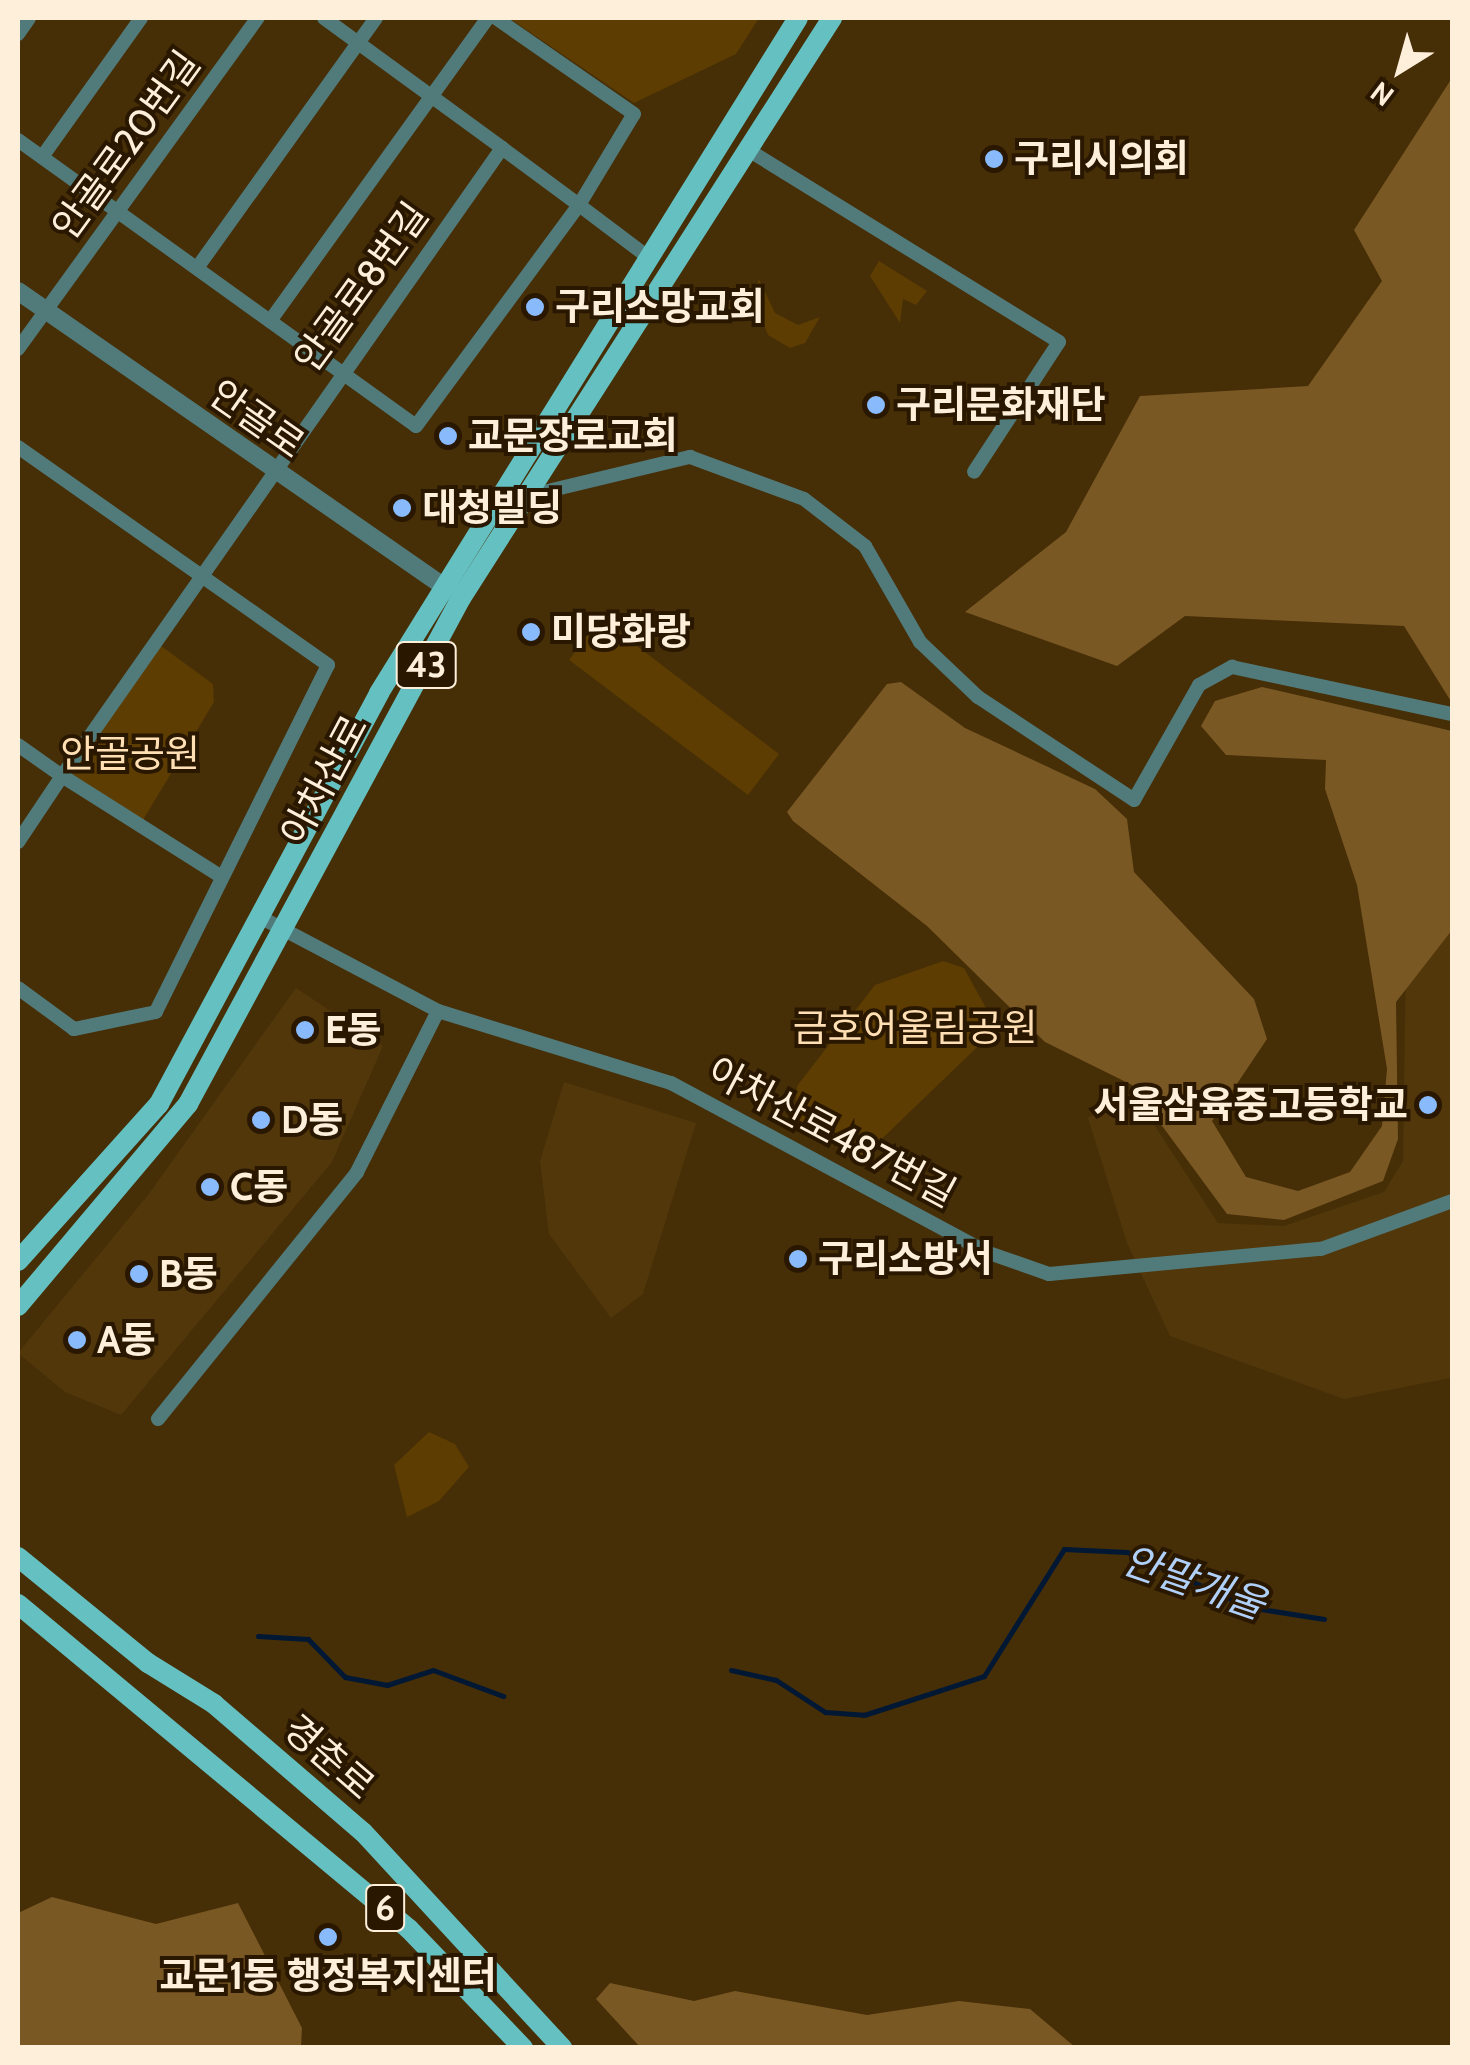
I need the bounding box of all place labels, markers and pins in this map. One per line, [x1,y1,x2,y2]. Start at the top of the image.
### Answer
place label: 구리시의회 [1014,136,1189,182]
marker: 구리시의회 [983,148,1005,170]
place label: 구리소망교회 [555,284,765,330]
marker: 구리소망교회 [524,296,546,318]
place label: 구리문화재단 [896,382,1106,428]
marker: 구리문화재단 [865,394,887,416]
place label: 교문장로교회 [468,413,678,459]
marker: 교문장로교회 [437,425,459,447]
place label: 대청빌딩 [422,485,562,531]
marker: 대청빌딩 [391,497,413,519]
place label: 미당화랑 [551,609,691,655]
marker: 미당화랑 [520,621,542,643]
place label: E동 [325,1007,382,1053]
marker: E동 [294,1019,316,1041]
place label: 서울삼육중고등학교 [1093,1082,1408,1128]
marker: 서울삼육중고등학교 [1417,1094,1439,1116]
place label: D동 [281,1097,343,1143]
marker: D동 [250,1109,272,1131]
place label: C동 [230,1164,288,1210]
marker: C동 [199,1176,221,1198]
place label: 구리소방서 [818,1236,993,1282]
marker: 구리소방서 [787,1248,809,1270]
place label: B동 [159,1251,218,1297]
marker: B동 [128,1263,150,1285]
place label: A동 [97,1317,156,1363]
marker: A동 [66,1329,88,1351]
marker: 교문1동 행정복지센터 [317,1926,339,1948]
place label: 교문1동 행정복지센터 [159,1953,497,1999]

